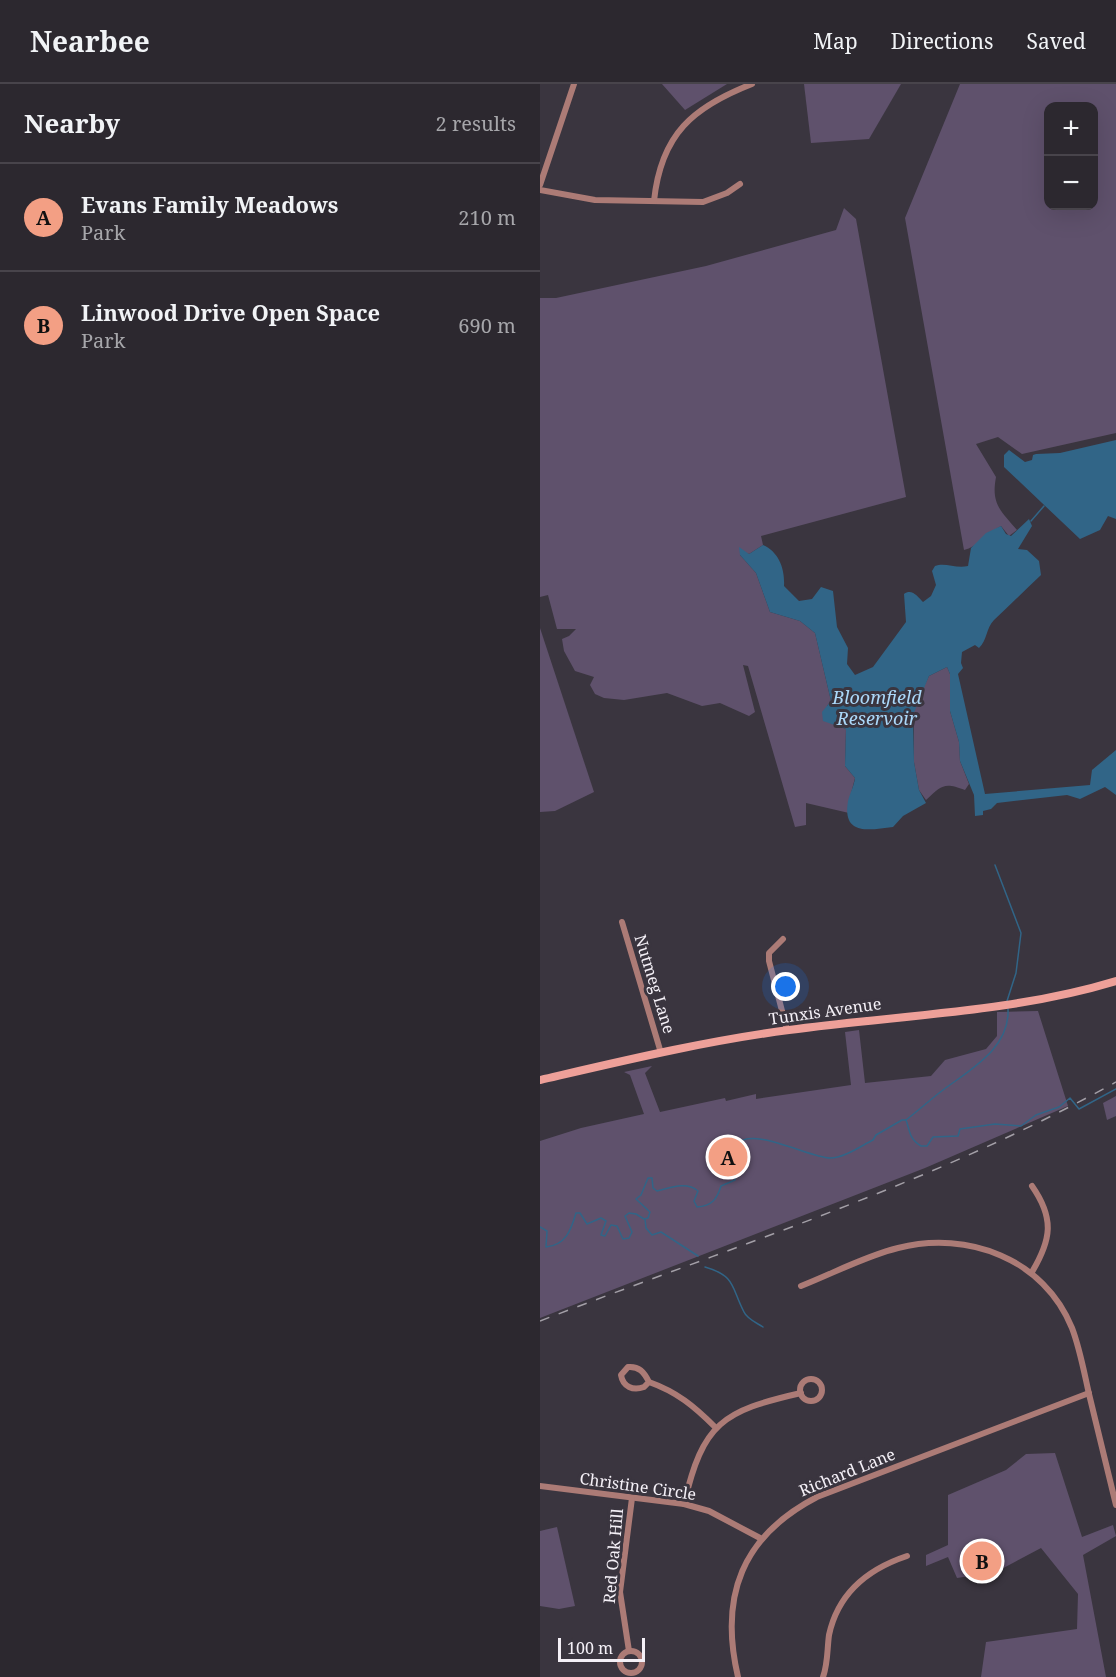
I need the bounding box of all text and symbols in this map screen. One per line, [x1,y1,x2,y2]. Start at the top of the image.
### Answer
text: Nearbee [30,22,150,60]
text: Map [813,27,858,55]
text: Directions [891,27,993,55]
text: Saved [1026,27,1086,55]
map controls [1044,102,1098,210]
button: + [1044,102,1098,156]
text: Nearby [24,105,120,141]
text: 2 results [436,110,516,137]
button: − [1044,156,1098,210]
text: Evans Family Meadows [81,189,338,219]
text: A [36,204,51,231]
text: 210 m [458,204,516,231]
text: Park [81,219,125,246]
text: Linwood Drive Open Space [81,297,380,327]
text: B [37,312,50,339]
text: 690 m [458,312,516,339]
text: Park [81,327,125,354]
water label: Bloomfield Reservoir [831,685,922,730]
street label: Nutmeg Lane [630,932,680,1036]
your location [771,972,800,1001]
street label: Tunxis Avenue [767,992,883,1030]
pin: A [708,1134,747,1180]
street label: Richard Lane [796,1443,898,1501]
street label: Christine Circle [578,1467,698,1505]
street label: Red Oak Hill [598,1508,628,1604]
pin: B [962,1538,1002,1584]
scale bar [558,1635,645,1662]
text: 100 m [567,1637,613,1659]

